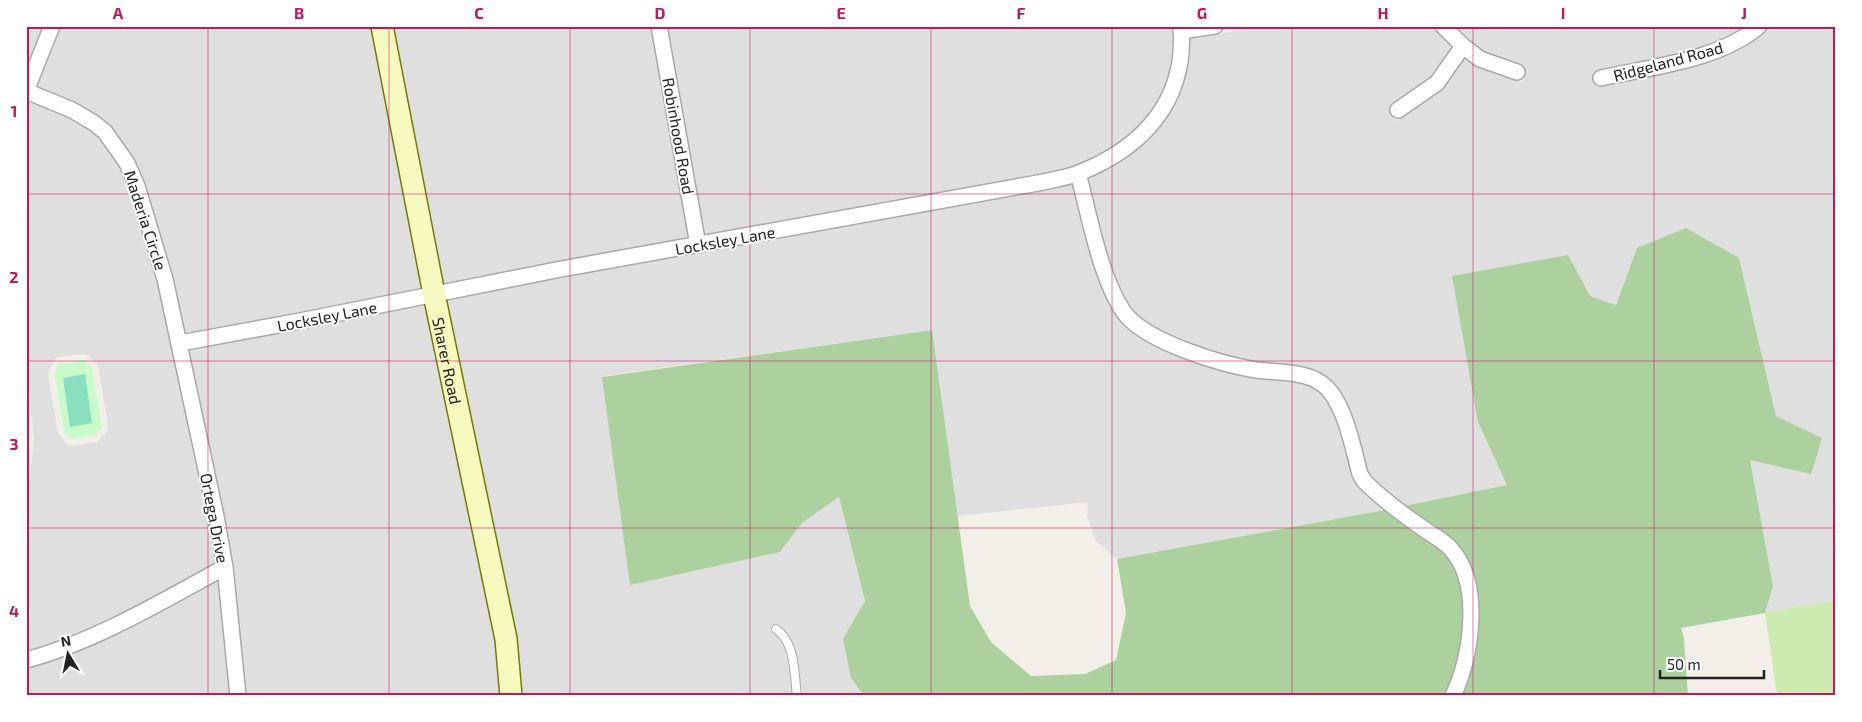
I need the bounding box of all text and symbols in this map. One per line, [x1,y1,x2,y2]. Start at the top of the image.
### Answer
text: A [113,3,124,22]
text: B [294,3,304,22]
text: C [474,3,484,22]
text: D [655,3,666,22]
text: E [836,3,846,22]
text: F [1017,3,1026,22]
text: G [1197,3,1207,22]
text: H [1377,3,1389,22]
text: I [1561,3,1565,22]
text: J [1741,3,1747,22]
street label: Ridgeland Road [1611,37,1725,85]
street label: Robinhood Road [659,76,699,196]
text: 1 [11,101,17,120]
street label: Maderia Circle [121,168,171,272]
street label: Locksley Lane [673,222,777,258]
text: 2 [9,267,19,286]
street label: Locksley Lane [275,297,379,335]
street label: Sharer Road [430,315,466,406]
text: 3 [9,434,19,453]
street label: Ortega Drive [197,472,233,564]
text: 4 [9,601,19,620]
north arrow [42,630,92,680]
text: N [59,631,72,650]
scale bar [1660,647,1763,679]
text: 50 m [1667,655,1701,673]

